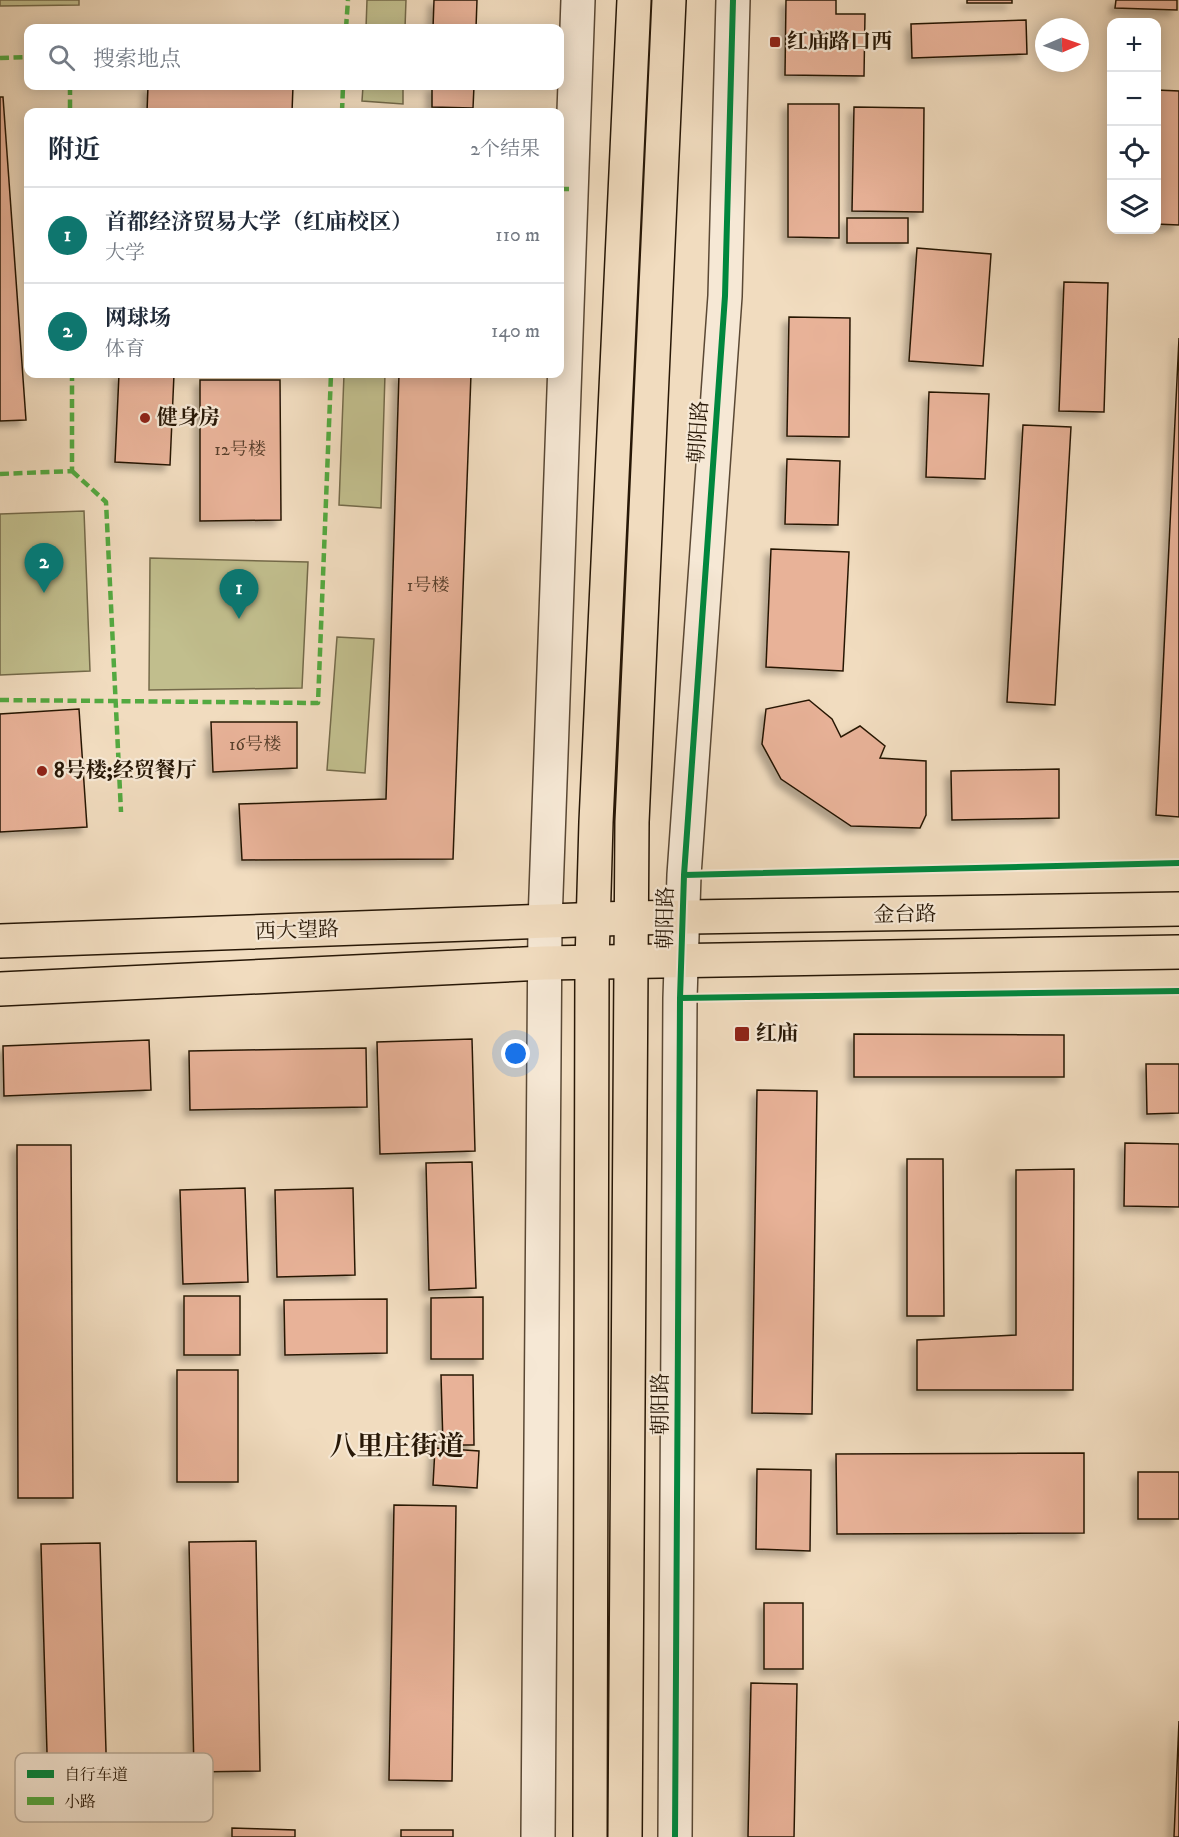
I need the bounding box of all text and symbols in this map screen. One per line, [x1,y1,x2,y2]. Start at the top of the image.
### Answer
north arrow [1035,18,1089,72]
map controls [1107,18,1161,234]
button: + [1107,18,1161,72]
search box [24,24,564,90]
place label: 红庙路口西 [787,29,892,55]
marker: 红庙路口西 [768,35,782,49]
icon: search [45,41,78,74]
text: 搜索地点 [93,46,181,73]
button: − [1107,72,1161,126]
button: locate [1107,126,1161,180]
text: 附近 [48,134,100,167]
text: 2个结果 [470,137,540,162]
button: layers [1107,180,1161,234]
text: 首都经济贸易大学（红庙校区） [105,209,413,236]
text: 1 [64,223,71,248]
text: 110 m [495,223,540,248]
text: 大学 [105,241,145,266]
text: 网球场 [105,305,171,332]
text: 2 [63,319,72,344]
text: 140 m [491,319,540,344]
text: 体育 [105,337,145,362]
street label: 朝阳路 [684,400,714,464]
place label: 健身房 [157,405,220,431]
marker: 健身房 [138,411,152,425]
house number: 12号楼 [214,439,266,461]
pin: 2 [24,544,63,593]
pin: 1 [220,570,258,619]
house number: 1号楼 [407,575,449,597]
house number: 16号楼 [229,734,281,756]
place label: 8号楼;经贸餐厅 [54,758,197,784]
marker: 8号楼;经贸餐厅 [35,764,49,778]
street label: 朝阳路 [652,886,680,950]
street label: 金台路 [873,901,937,929]
street label: 西大望路 [255,917,339,945]
place label: 红庙 [756,1021,798,1047]
marker: 红庙 [733,1025,751,1043]
your location [501,1039,530,1068]
street label: 朝阳路 [648,1373,674,1436]
district label: 八里庄街道 [330,1430,465,1464]
legend [15,1753,213,1822]
text: 自行车道 [64,1765,128,1785]
text: 小路 [64,1792,96,1812]

